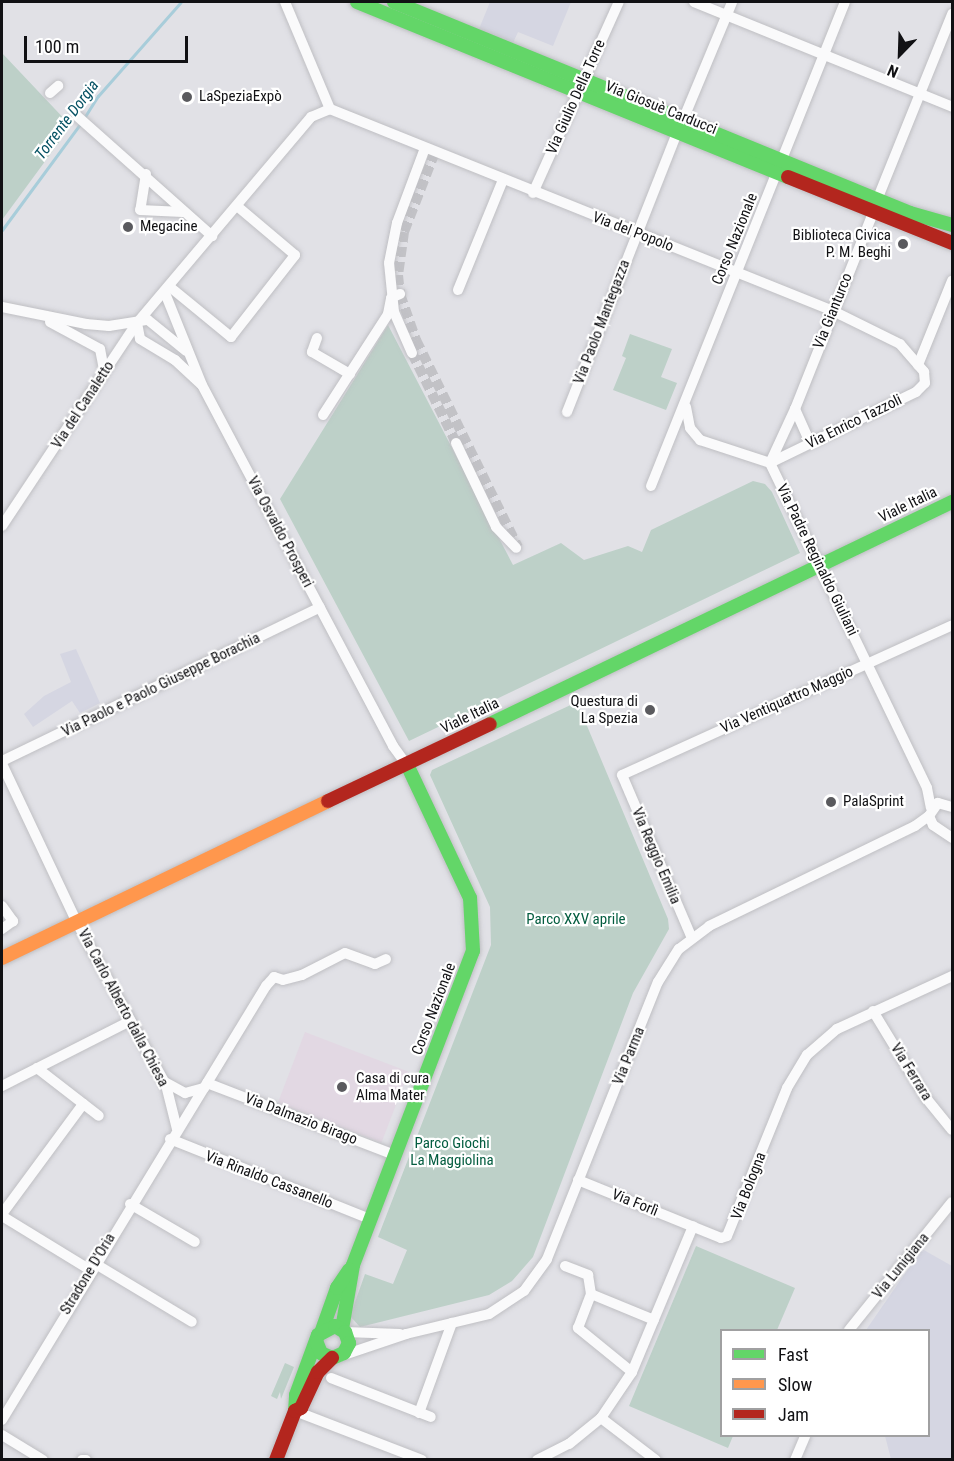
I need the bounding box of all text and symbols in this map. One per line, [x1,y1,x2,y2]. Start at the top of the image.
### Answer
scale bar [27,24,190,62]
north arrow [870,24,930,84]
text: 100 m [35,36,79,57]
street label: Via Giulio Della Torre [543,37,609,157]
text: N [885,60,901,82]
water label: Torrente Dorgia [31,76,103,164]
street label: Via Giosuè Carducci [602,77,720,139]
place label: LaSpeziaExpò [199,88,282,106]
marker: LaSpeziaExpò [180,90,194,104]
street label: Corso Nazionale [708,190,762,288]
street label: Via del Popolo [590,208,676,256]
place label: Megacine [140,218,198,236]
marker: Megacine [121,220,135,234]
place label: Biblioteca Civica P. M. Beghi [793,226,891,261]
marker: Biblioteca Civica P. M. Beghi [896,237,910,251]
street label: Via Paolo Mantegazza [570,257,634,387]
street label: Via Gianturco [810,271,856,351]
street label: Via del Canaletto [48,358,118,452]
street label: Via Enrico Tazzoli [803,391,905,453]
street label: Via Osvaldo Prosperi [243,473,317,591]
street label: Via Padre Reginaldo Giuliani [772,481,862,639]
street label: Viale Italia [876,483,940,527]
street label: Via Paolo e Paolo Giuseppe Borachia [59,629,263,741]
street label: Via Ventiquattro Maggio [718,663,856,737]
place label: Questura di La Spezia [570,692,638,727]
street label: Viale Italia [438,694,502,738]
marker: Questura di La Spezia [643,703,657,717]
place label: PalaSprint [843,793,904,811]
marker: PalaSprint [824,795,838,809]
street label: Via Reggio Emilia [628,805,684,907]
park label: Parco XXV aprile [526,911,626,929]
street label: Via Carlo Alberto dalla Chiesa [74,926,172,1090]
street label: Corso Nazionale [408,960,460,1058]
street label: Via Parma [609,1024,649,1088]
street label: Via Ferrara [886,1040,936,1104]
place label: Casa di cura Alma Mater [356,1069,429,1104]
marker: Casa di cura Alma Mater [333,1078,351,1096]
street label: Via Dalmazio Birago [242,1089,360,1149]
park label: Parco Giochi La Maggiolina [410,1134,494,1169]
street label: Via Rinaldo Cassanello [203,1147,335,1213]
street label: Via Bologna [728,1150,770,1222]
street label: Via Forlì [609,1186,661,1220]
street label: Via Lunigiana [869,1229,933,1303]
street label: Stradone D'Oria [57,1230,119,1318]
legend [720,1329,930,1437]
text: Fast [778,1344,809,1365]
text: Slow [778,1374,812,1395]
text: Jam [778,1404,809,1425]

